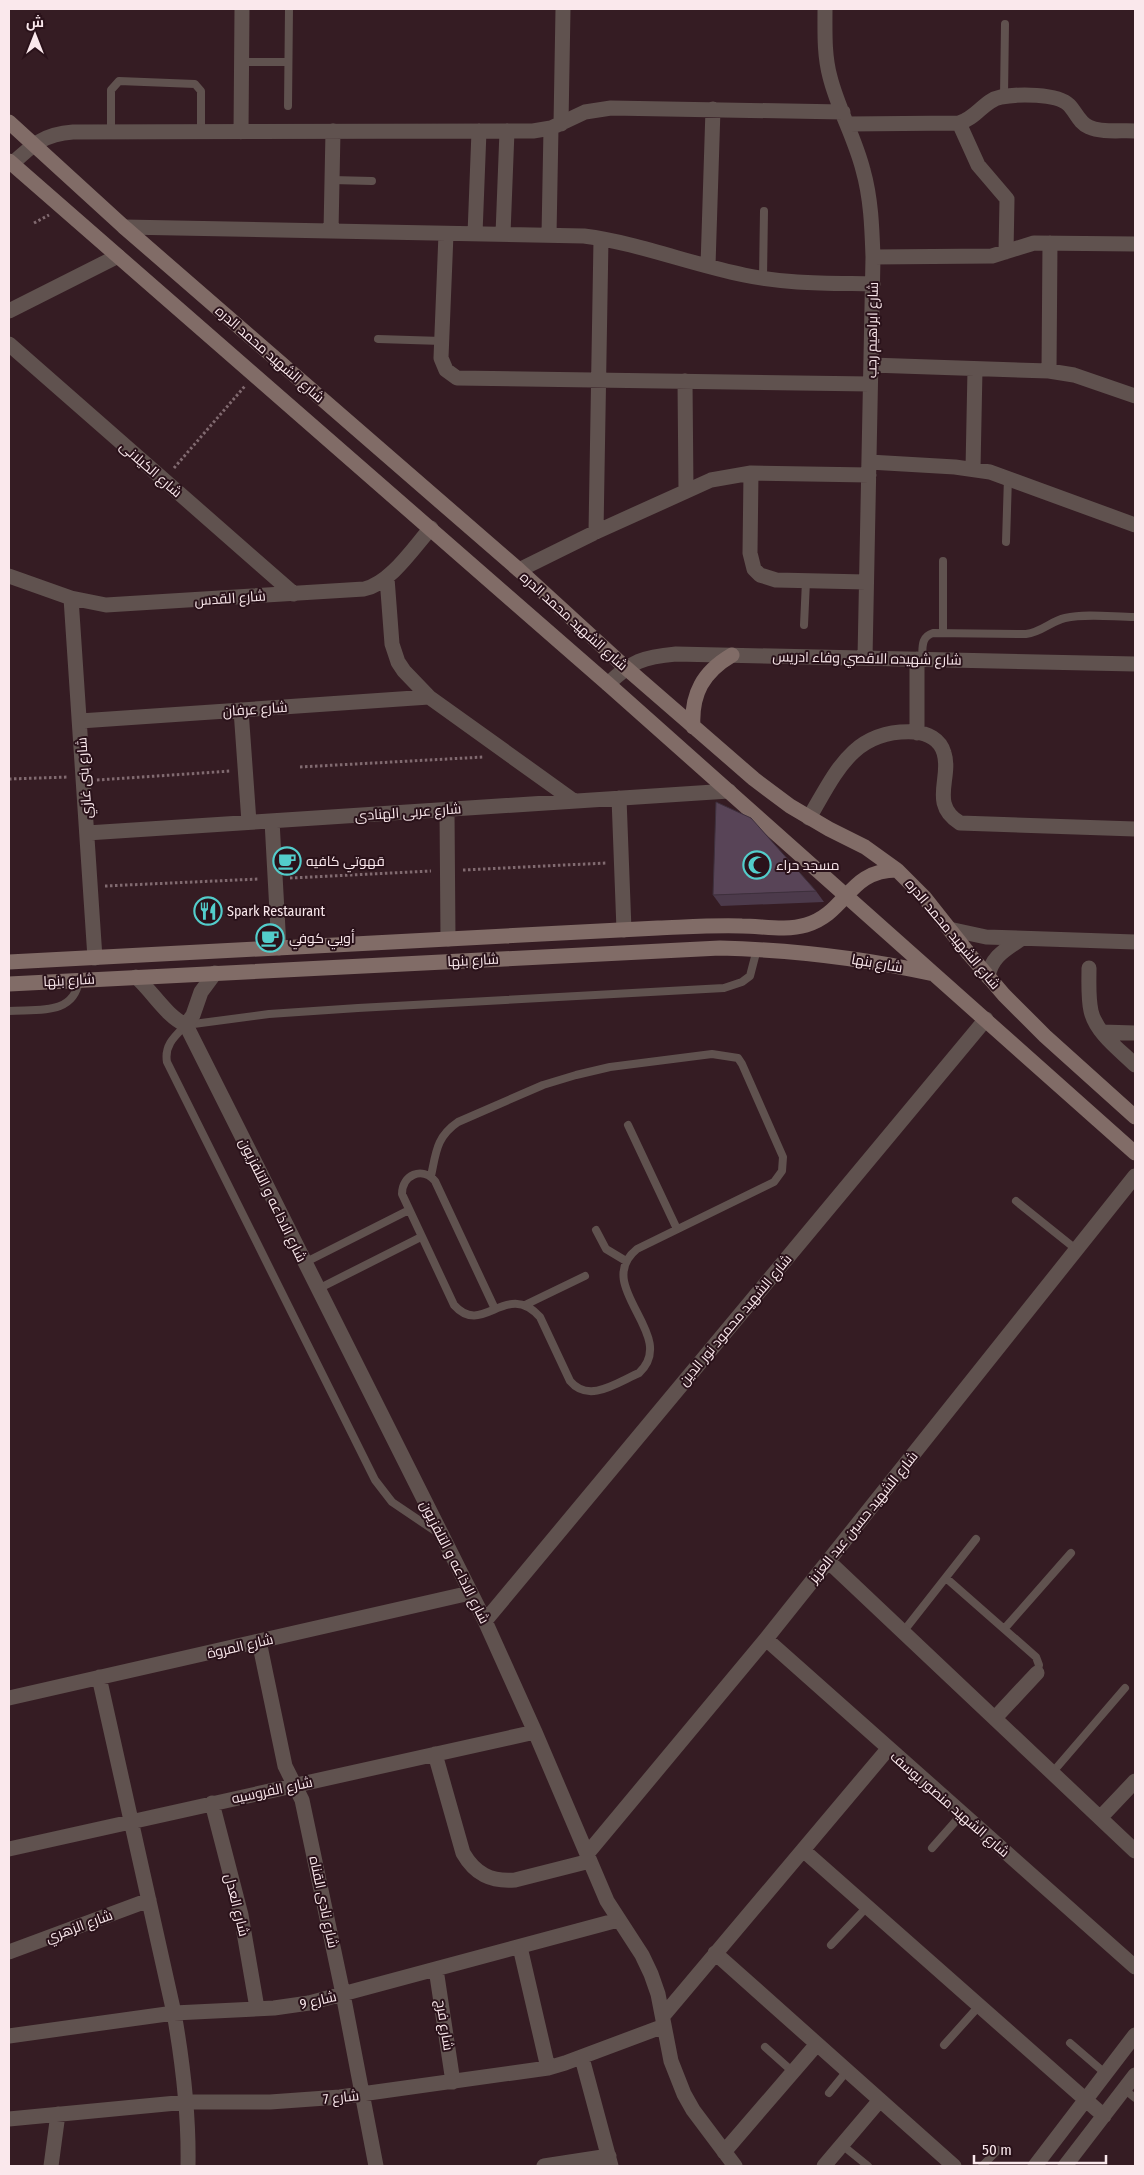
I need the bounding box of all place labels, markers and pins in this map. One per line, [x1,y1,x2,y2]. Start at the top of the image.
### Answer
cafe icon: قهوتي كافيه [272,846,302,876]
mosque icon: مسجد حراء [742,850,772,880]
place label: قهوتي كافيه [306,853,385,873]
place label: مسجد حراء [776,857,840,874]
restaurant icon: Spark Restaurant [193,896,223,926]
place label: Spark Restaurant [227,903,325,920]
cafe icon: أويي كوفي [255,923,285,953]
place label: أويي كوفي [289,929,355,950]

